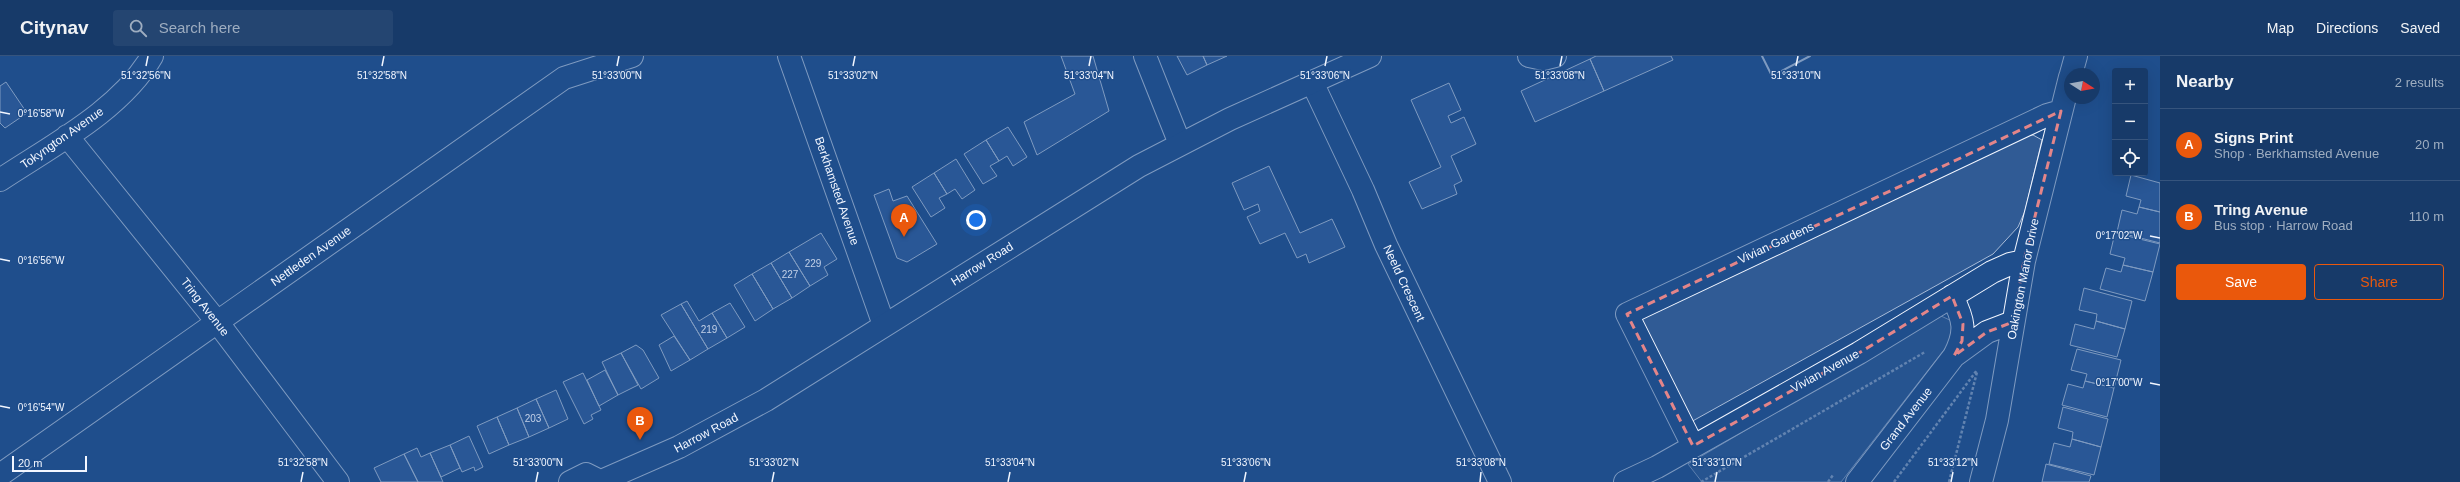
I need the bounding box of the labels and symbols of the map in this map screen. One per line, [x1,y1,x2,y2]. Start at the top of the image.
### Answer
north arrow [2064,68,2100,104]
text: 51°32'56"N [121,70,171,81]
text: 51°32'58"N [357,70,407,81]
text: 51°33'00"N [592,70,642,81]
text: 51°33'02"N [828,70,878,81]
text: 51°33'04"N [1064,70,1114,81]
text: 51°33'06"N [1300,70,1350,81]
text: 51°33'08"N [1535,70,1585,81]
text: 51°33'10"N [1771,70,1821,81]
street label: Tokyngton Avenue [18,104,106,172]
text: 0°16'58"W [18,108,65,119]
street label: Berkhamsted Avenue [812,135,862,247]
pin: A [891,204,917,237]
your location [966,210,986,230]
street label: Oakington Manor Drive [2004,217,2042,341]
street label: Vivian Gardens [1736,219,1816,267]
street label: Nettleden Avenue [268,223,354,289]
text: 0°17'02"W [2096,230,2143,241]
street label: Harrow Road [948,239,1016,289]
street label: Neeld Crescent [1380,243,1428,324]
text: 0°16'56"W [18,255,65,266]
house number: 229 [805,258,822,269]
house number: 227 [782,269,799,280]
street label: Tring Avenue [178,275,232,339]
house number: 219 [701,324,718,335]
street label: Vivian Avenue [1789,346,1862,395]
text: 0°17'00"W [2096,377,2143,388]
street label: Grand Avenue [1877,384,1935,453]
text: 0°16'54"W [18,402,65,413]
pin: B [627,407,653,440]
street label: Harrow Road [672,410,740,456]
house number: 203 [525,413,542,424]
scale bar [12,454,87,473]
text: 51°32'58"N [278,457,328,468]
text: 51°33'00"N [513,457,563,468]
text: 51°33'02"N [749,457,799,468]
text: 51°33'04"N [985,457,1035,468]
text: 51°33'06"N [1221,457,1271,468]
text: 51°33'08"N [1456,457,1506,468]
text: 51°33'10"N [1692,457,1742,468]
text: 51°33'12"N [1928,457,1978,468]

